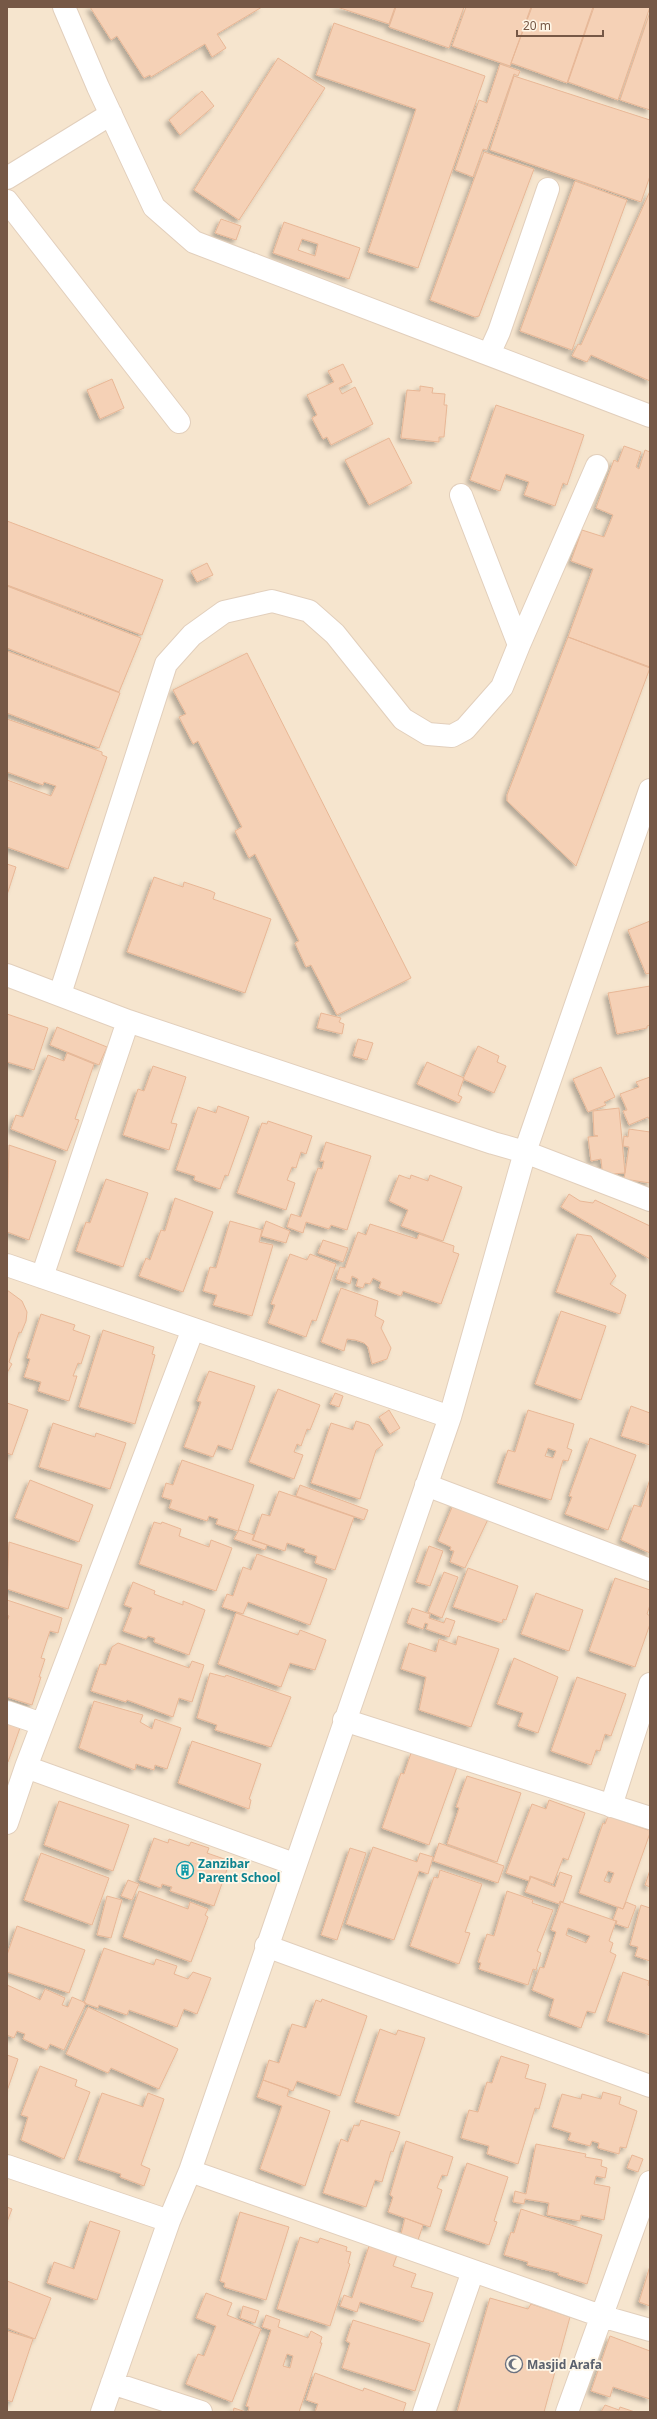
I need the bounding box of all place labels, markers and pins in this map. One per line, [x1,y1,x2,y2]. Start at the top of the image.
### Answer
place label: Zanzibar Parent School [198,1855,280,1886]
building icon: Zanzibar Parent School [175,1860,195,1880]
mosque icon: Masjid Arafa [504,2354,524,2374]
place label: Masjid Arafa [527,2356,602,2373]

